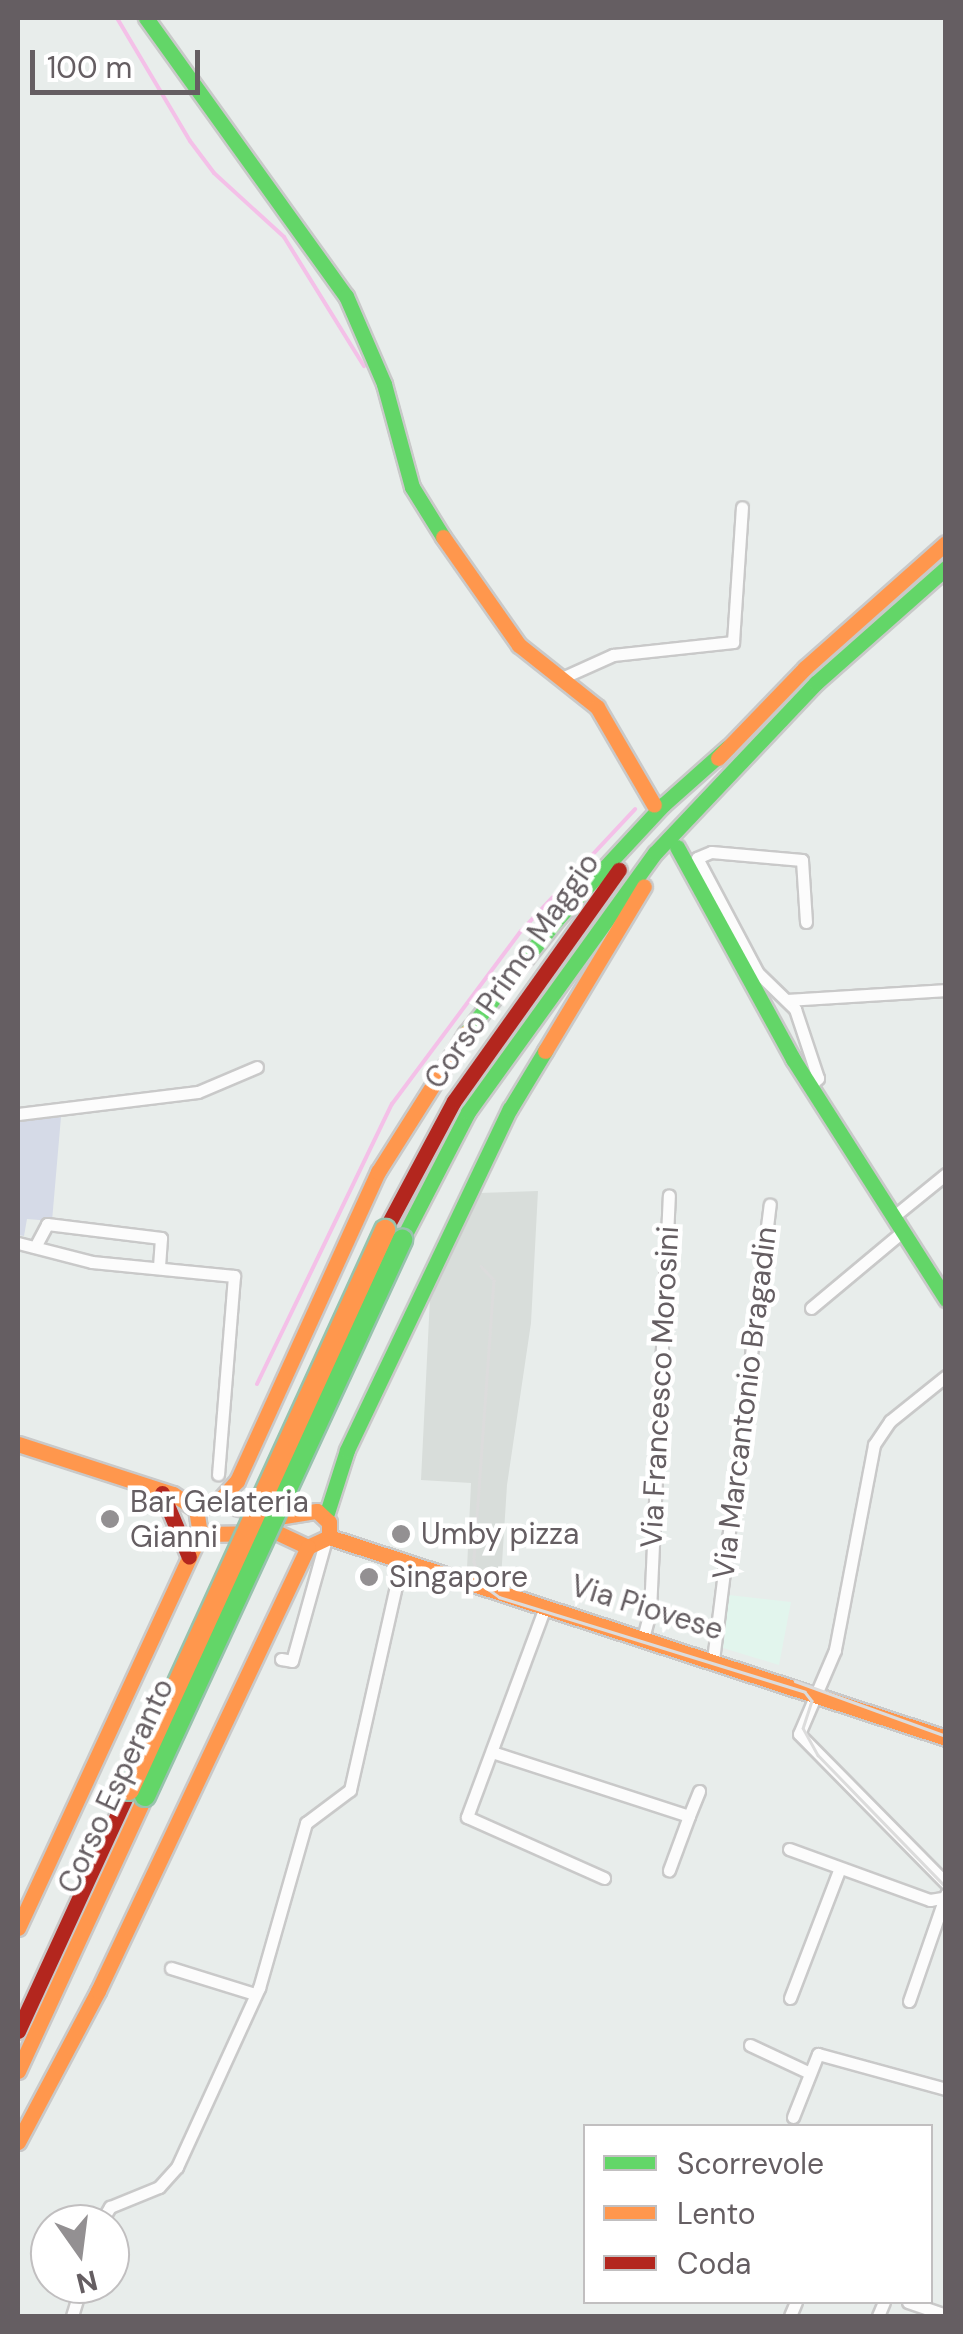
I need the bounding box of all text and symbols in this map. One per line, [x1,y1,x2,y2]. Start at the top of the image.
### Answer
scale bar [35,30,205,92]
text: 100 m [47,48,132,87]
street label: Corso Primo Maggio [417,846,607,1096]
street label: Via Marcantonio Bragadin [705,1224,785,1582]
street label: Via Francesco Morosini [634,1225,686,1549]
place label: Bar Gelateria Gianni [130,1484,309,1554]
marker: Bar Gelateria Gianni [99,1508,121,1530]
place label: Umby pizza [421,1516,579,1552]
marker: Umby pizza [390,1523,412,1545]
place label: Singapore [389,1559,528,1595]
marker: Singapore [358,1566,380,1588]
street label: Via Piovese [566,1568,728,1648]
street label: Corso Esperanto [50,1673,182,1899]
legend [583,2124,933,2304]
text: Scorrevole [677,2144,824,2183]
text: Lento [677,2194,756,2233]
north arrow [30,2204,130,2304]
text: Coda [677,2244,751,2283]
text: N [73,2261,101,2302]

